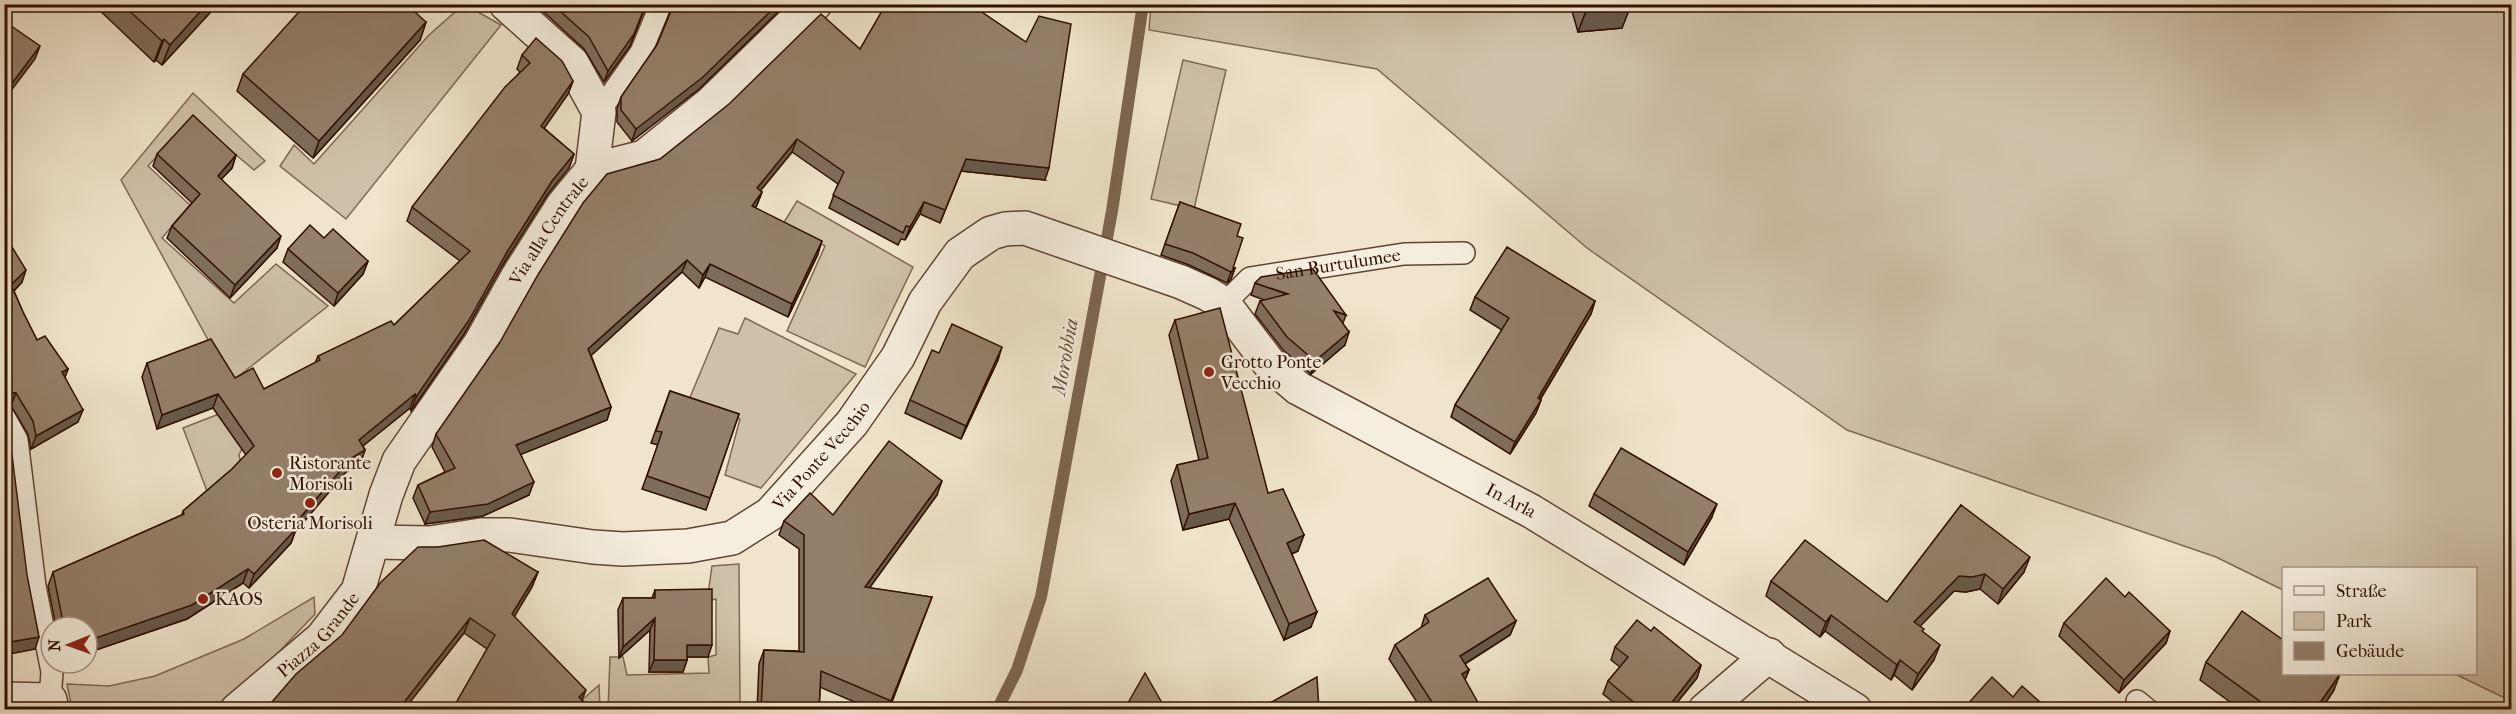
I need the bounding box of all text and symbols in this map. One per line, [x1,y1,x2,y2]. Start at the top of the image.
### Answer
street label: Via alla Centrale [504,172,593,290]
street label: San Burtulumee [1274,244,1402,284]
water label: Morobbia [1047,317,1083,399]
place label: Grotto Ponte Vecchio [1220,352,1321,394]
marker: Grotto Ponte Vecchio [1202,365,1216,379]
street label: Via Ponte Vecchio [767,397,874,515]
place label: Ristorante Morisoli [289,453,371,495]
marker: Ristorante Morisoli [270,466,284,480]
street label: In Arla [1482,479,1541,523]
marker: Osteria Morisoli [303,496,317,510]
place label: Osteria Morisoli [247,513,373,534]
legend [2282,567,2477,675]
text: Straße [2336,581,2387,602]
street label: Piazza Grande [273,588,364,682]
place label: KAOS [215,589,263,610]
marker: KAOS [196,592,210,606]
text: Park [2336,611,2373,632]
north arrow [39,615,99,675]
text: N [45,638,64,651]
text: Gebäude [2336,641,2404,662]

